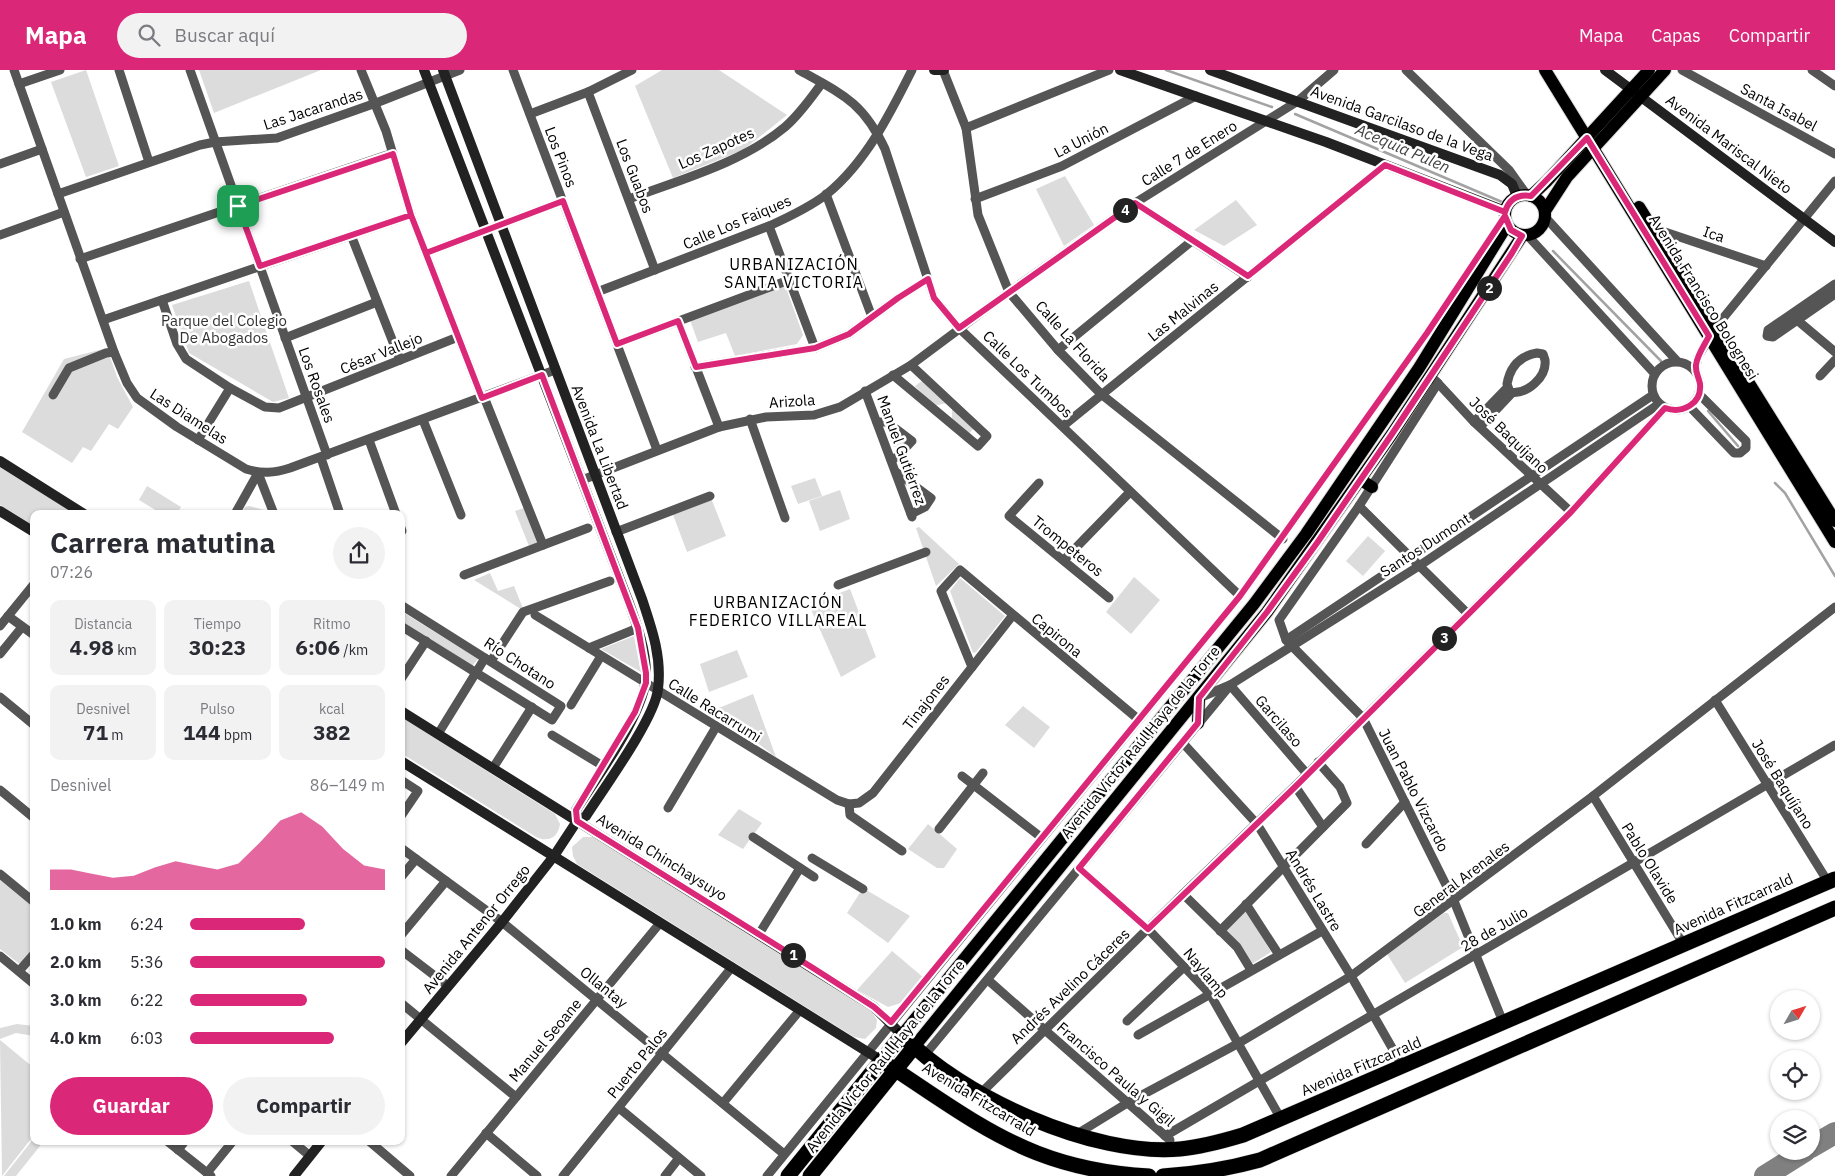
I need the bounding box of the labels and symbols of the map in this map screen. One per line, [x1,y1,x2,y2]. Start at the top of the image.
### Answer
street label: Santa Isabel [1737,79,1821,135]
street label: Avenida Garcilaso de la Vega [1308,81,1496,165]
street label: Las Jacarandas [261,84,365,134]
street label: Avenida Mariscal Nieto [1662,90,1796,198]
street label: Calle 7 de Enero [1138,116,1240,190]
street label: La Unión [1051,118,1111,162]
water label: Acequia Pulen [1352,119,1453,177]
street label: Los Zapotes [675,123,757,173]
street label: Los Pinos [541,124,581,190]
street label: Los Guabos [612,136,658,216]
pin [217,185,259,227]
street label: Calle Los Faiques [680,191,794,253]
pin: 4 [1112,198,1138,222]
street label: Avenida Francisco Bolognesi [1645,211,1763,383]
street label: Ica [1701,222,1727,246]
district label: URBANIZACIÓN SANTA VICTORIA [724,253,864,292]
pin: 2 [1476,276,1502,300]
street label: Las Malvinas [1144,277,1222,345]
street label: Calle La Florida [1031,296,1115,386]
park label: Parque del Colegio De Abogados [161,311,287,347]
street label: Calle Los Tumbos [979,326,1077,422]
street label: César Vallejo [337,328,425,378]
street label: Los Rosales [295,344,339,426]
street label: Avenida La Libertad [567,382,633,512]
street label: Las Diamelas [147,384,231,448]
street label: Arizola [768,390,816,412]
street label: Manuel Gutiérrez [873,393,931,507]
street label: José Baquíjano [1466,393,1552,477]
street label: Santos Dumont [1376,509,1474,581]
street label: Trompeteros [1028,511,1108,581]
district label: URBANIZACIÓN FEDERICO VILLAREAL [689,591,867,630]
street label: Capirona [1028,609,1086,661]
pin: 3 [1432,626,1456,650]
street label: Río Chotano [481,633,559,693]
street label: Avenida Victor Raúl Haya de la Torre [1056,642,1224,842]
street label: Tinajones [898,671,954,733]
street label: Calle Racarrumi [665,674,765,746]
street label: Garcilaso [1251,691,1307,751]
street label: Juan Pablo Vizcardo [1375,725,1453,855]
street label: José Baquíjano [1748,735,1818,833]
street label: Avenida Chinchaysuyo [593,809,731,905]
street label: Pablo Olavide [1617,819,1683,907]
street label: General Arenales [1409,837,1513,921]
street label: Andrés Lastre [1282,845,1346,935]
street label: Avenida Antenor Orrego [418,860,534,998]
street label: Avenida Fitzcarrald [1670,869,1796,939]
street label: 28 de Julio [1457,902,1531,956]
street label: Andrés Avelino Cáceres [1006,924,1134,1048]
pin: 1 [780,942,806,968]
street label: Naylamp [1179,944,1233,1002]
street label: Avenida Victor Raúl Haya de la Torre [801,956,969,1156]
street label: Ollantay [576,962,632,1012]
north arrow [1770,990,1820,1040]
street label: Manuel Seoane [505,994,585,1086]
street label: Francisco Paula y Gigil [1053,1018,1179,1130]
street label: Puerto Palos [603,1024,671,1102]
street label: Avenida Fitzcarrald [1298,1032,1424,1100]
street label: Avenida Fitzcarrald [919,1058,1039,1140]

